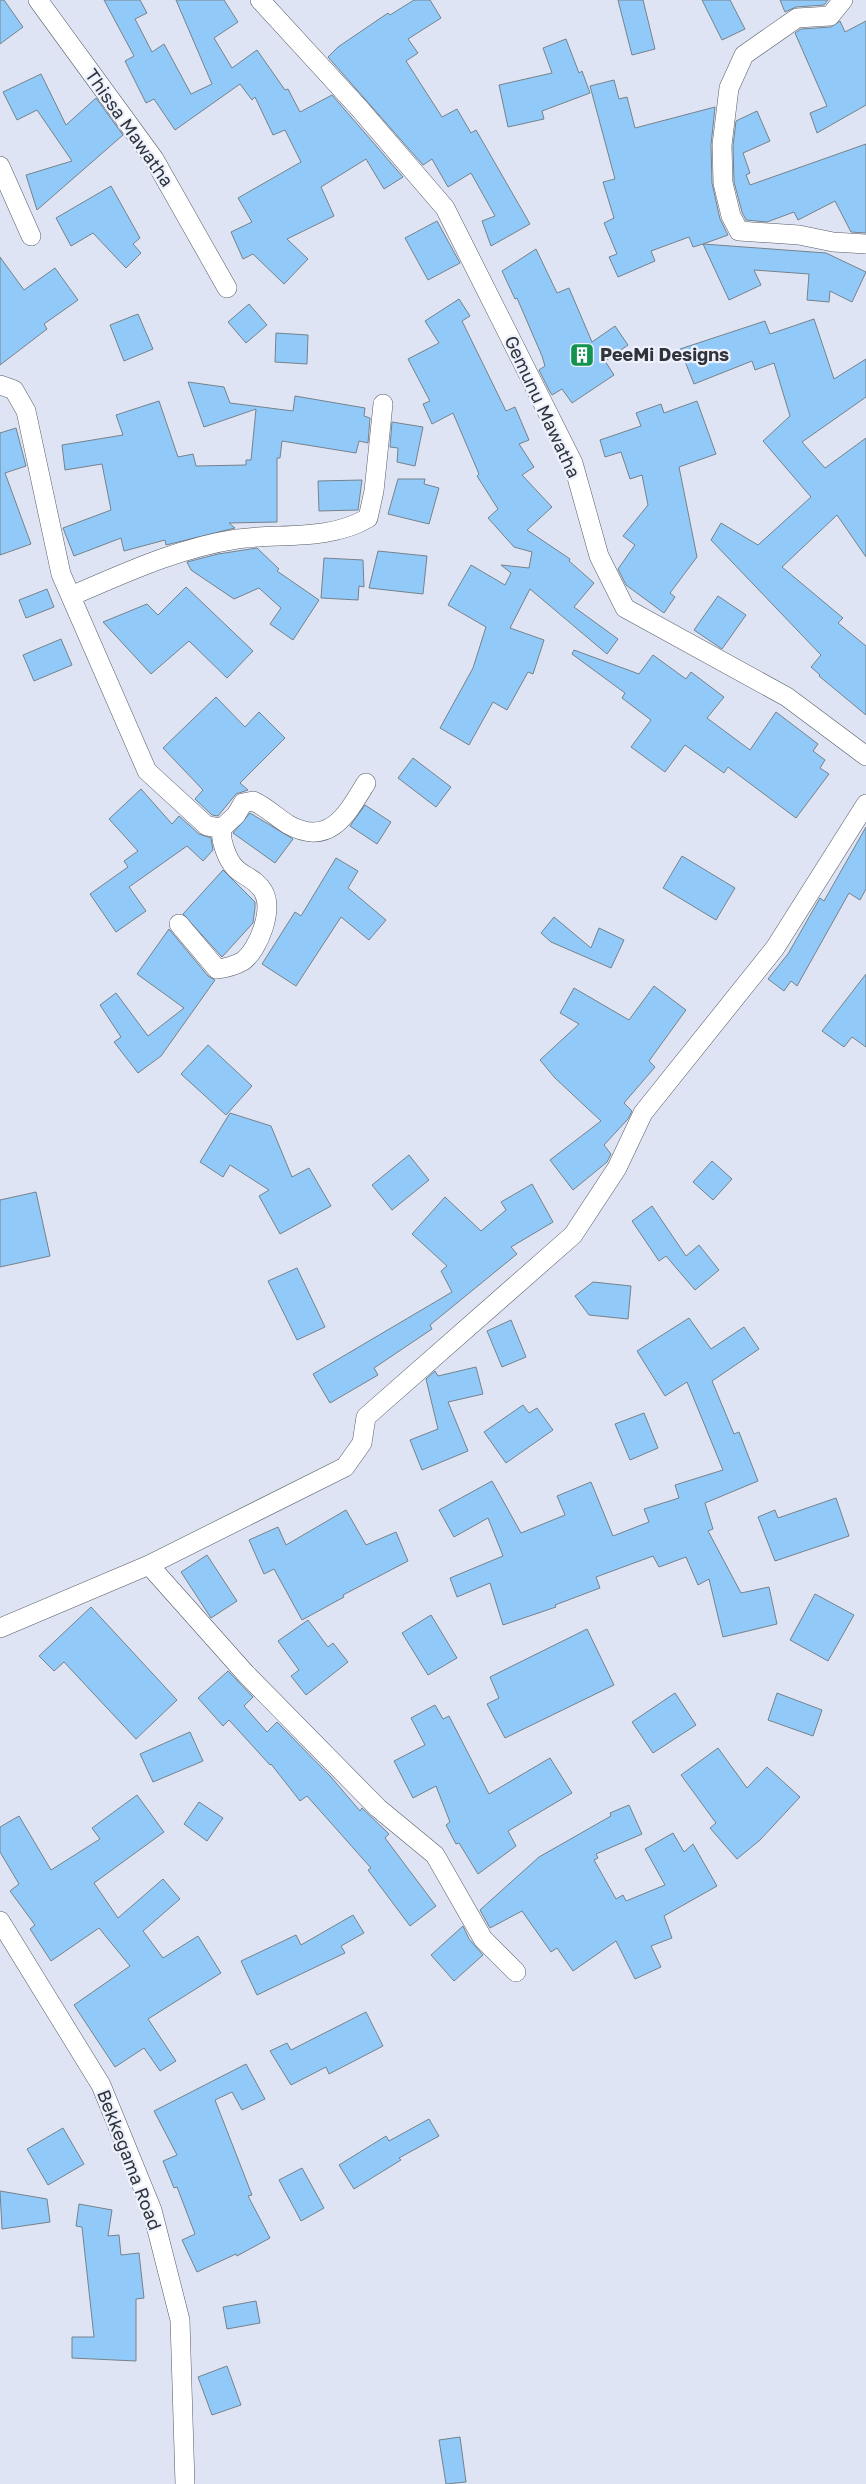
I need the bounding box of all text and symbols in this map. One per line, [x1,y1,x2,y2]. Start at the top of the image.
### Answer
street label: Thissa Mawatha [81,64,179,191]
street label: Gemunu Mawatha [500,332,586,481]
building icon: PeeMi Designs [569,342,595,368]
place label: PeeMi Designs [600,343,729,365]
street label: Bekkegama Road [93,2086,167,2233]

